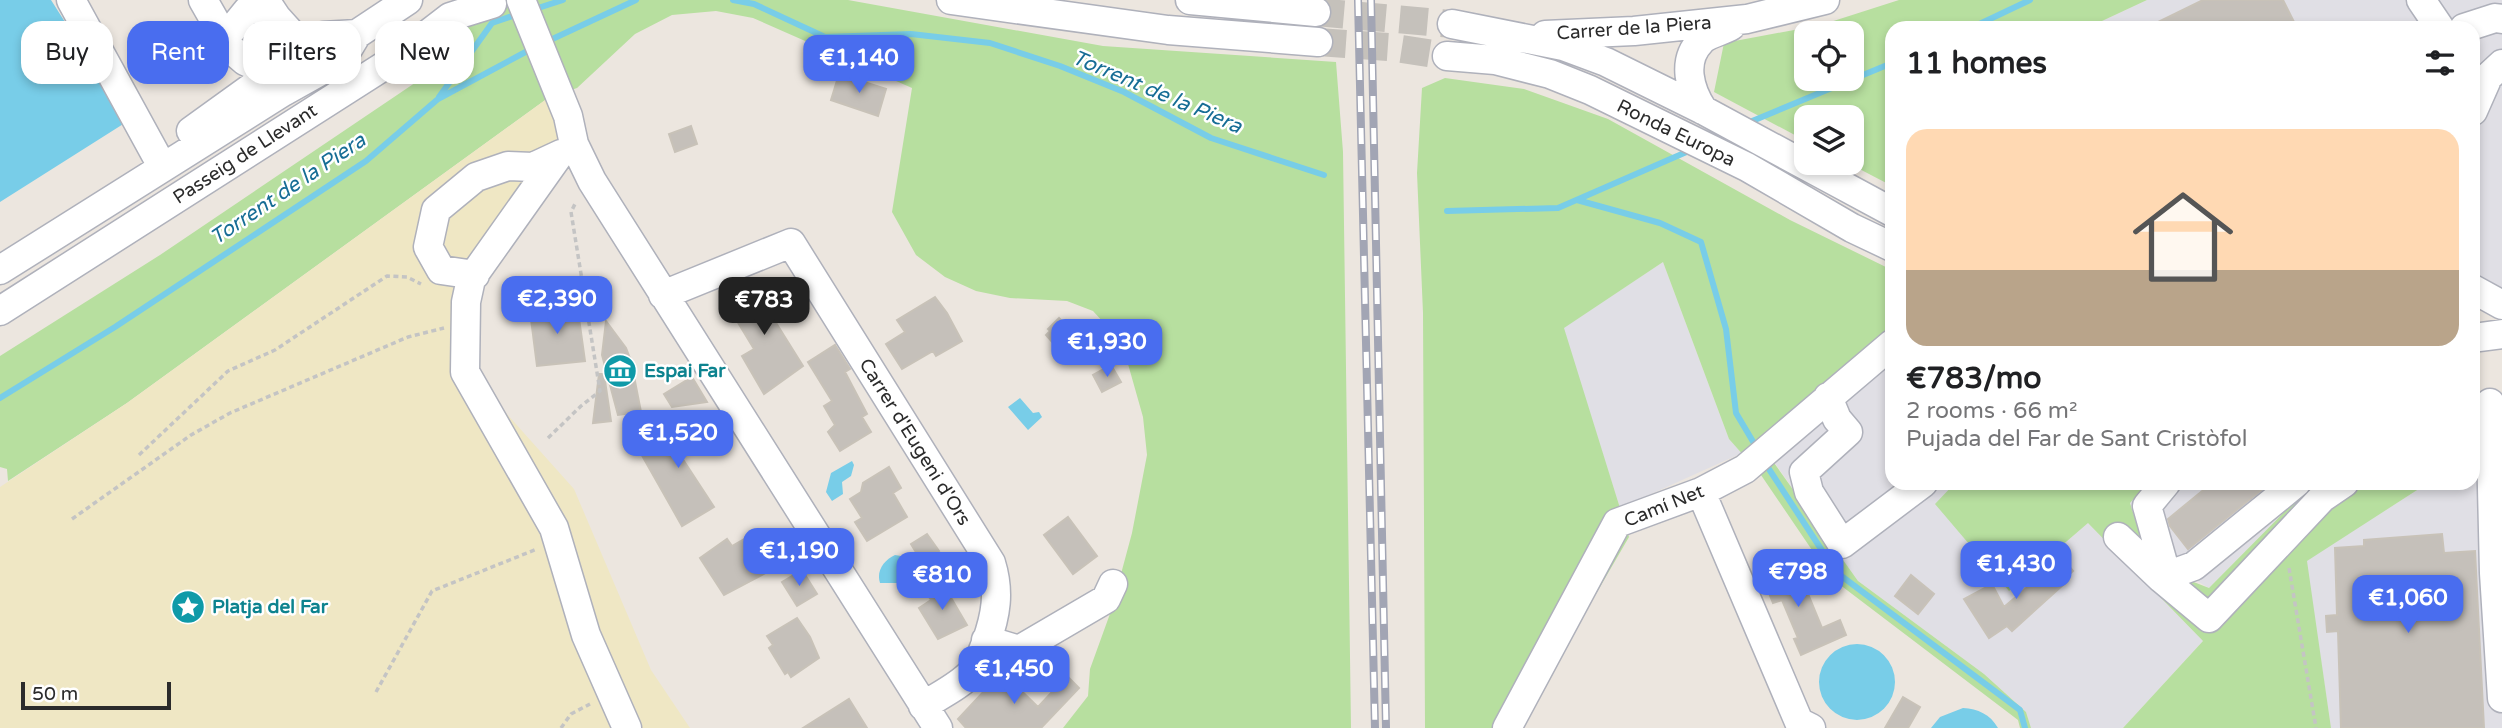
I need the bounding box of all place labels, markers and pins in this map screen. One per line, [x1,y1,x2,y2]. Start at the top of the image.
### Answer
pin: €1,140 [802,36,916,95]
pin: €2,390 [500,276,614,336]
pin: €783 [723,278,805,337]
pin: €1,930 [1050,320,1164,379]
museum icon: Espai Far [601,352,639,390]
place label: Espai Far [644,360,726,383]
pin: €1,520 [621,410,735,470]
pin: €1,190 [742,528,856,588]
pin: €1,430 [1959,542,2073,601]
pin: €798 [1757,550,1839,609]
pin: €810 [901,552,983,612]
pin: €1,060 [2351,576,2465,635]
place icon: Platja del Far [169,588,207,626]
place label: Platja del Far [212,596,329,619]
pin: €1,450 [957,646,1071,706]

